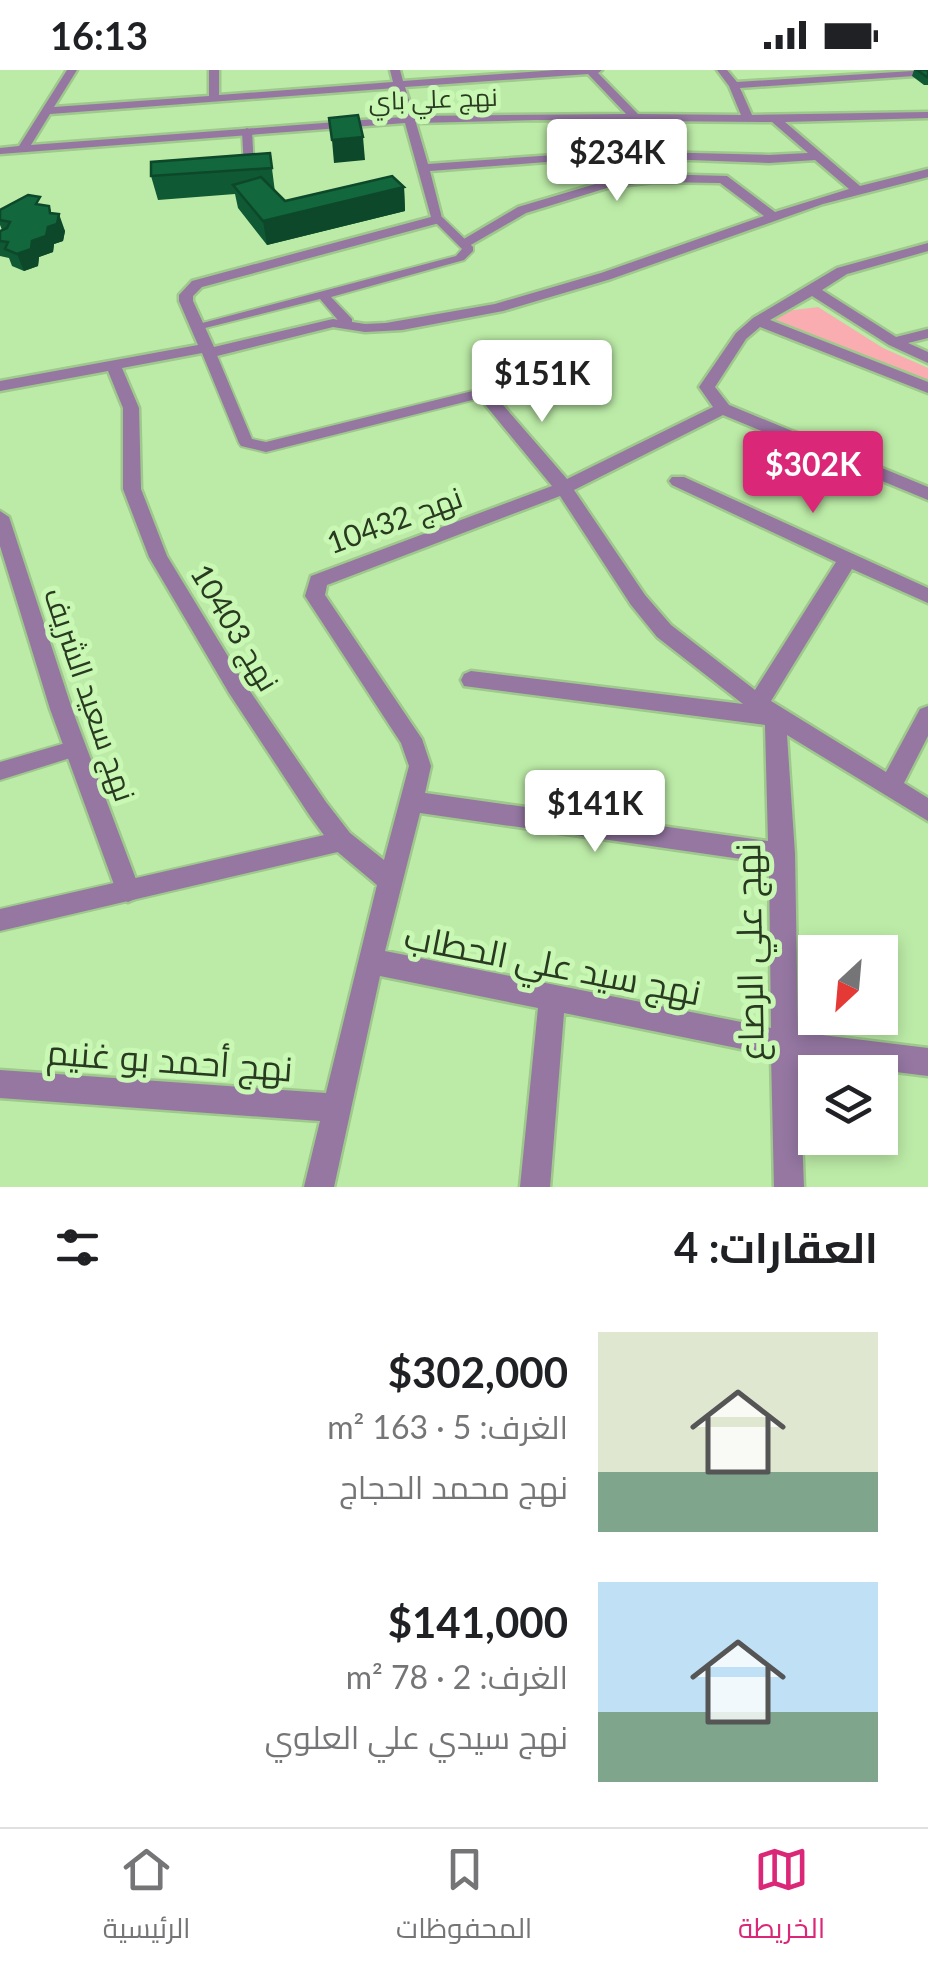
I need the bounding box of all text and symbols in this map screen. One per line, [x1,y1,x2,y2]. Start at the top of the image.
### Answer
text: 16:13 [50,12,148,58]
street label: نهج علي باي [368,81,498,121]
pin: $234K [547,119,687,204]
text: $234K [569,132,665,171]
pin: $151K [472,340,612,425]
text: $151K [494,353,590,392]
pin: $302K [743,431,883,516]
text: $302K [765,444,861,483]
street label: نهج 10432 [321,478,468,564]
street label: نهج 10403 [181,557,288,699]
street label: نهج سعيد الشريف [34,583,144,807]
pin: $141K [525,770,665,855]
text: $141K [547,783,643,822]
street label: نهج علي الرصاع [725,843,779,1061]
street label: نهج سيد علي الحطاب [400,914,705,1020]
north arrow [798,935,898,1035]
map controls [798,935,898,1155]
street label: نهج أحمد بو غنيم [45,1029,294,1094]
button: layers [798,1055,898,1155]
icon: filters [50,1220,105,1275]
text: العقارات: 4 [674,1222,878,1272]
text: $302,000 [388,1347,568,1397]
icon: home [678,1372,798,1492]
text: الغرف: 5 · 163 m² [327,1407,568,1446]
text: نهج محمد الحجاج [339,1467,568,1506]
text: $141,000 [388,1597,568,1647]
icon: home [678,1622,798,1742]
text: الغرف: 2 · 78 m² [346,1657,568,1696]
text: نهج سيدي علي العلوي [265,1717,568,1756]
tab: الرئيسية [103,1842,191,1954]
tab: المحفوظات [396,1842,532,1954]
tab: الخريطة [738,1842,825,1954]

